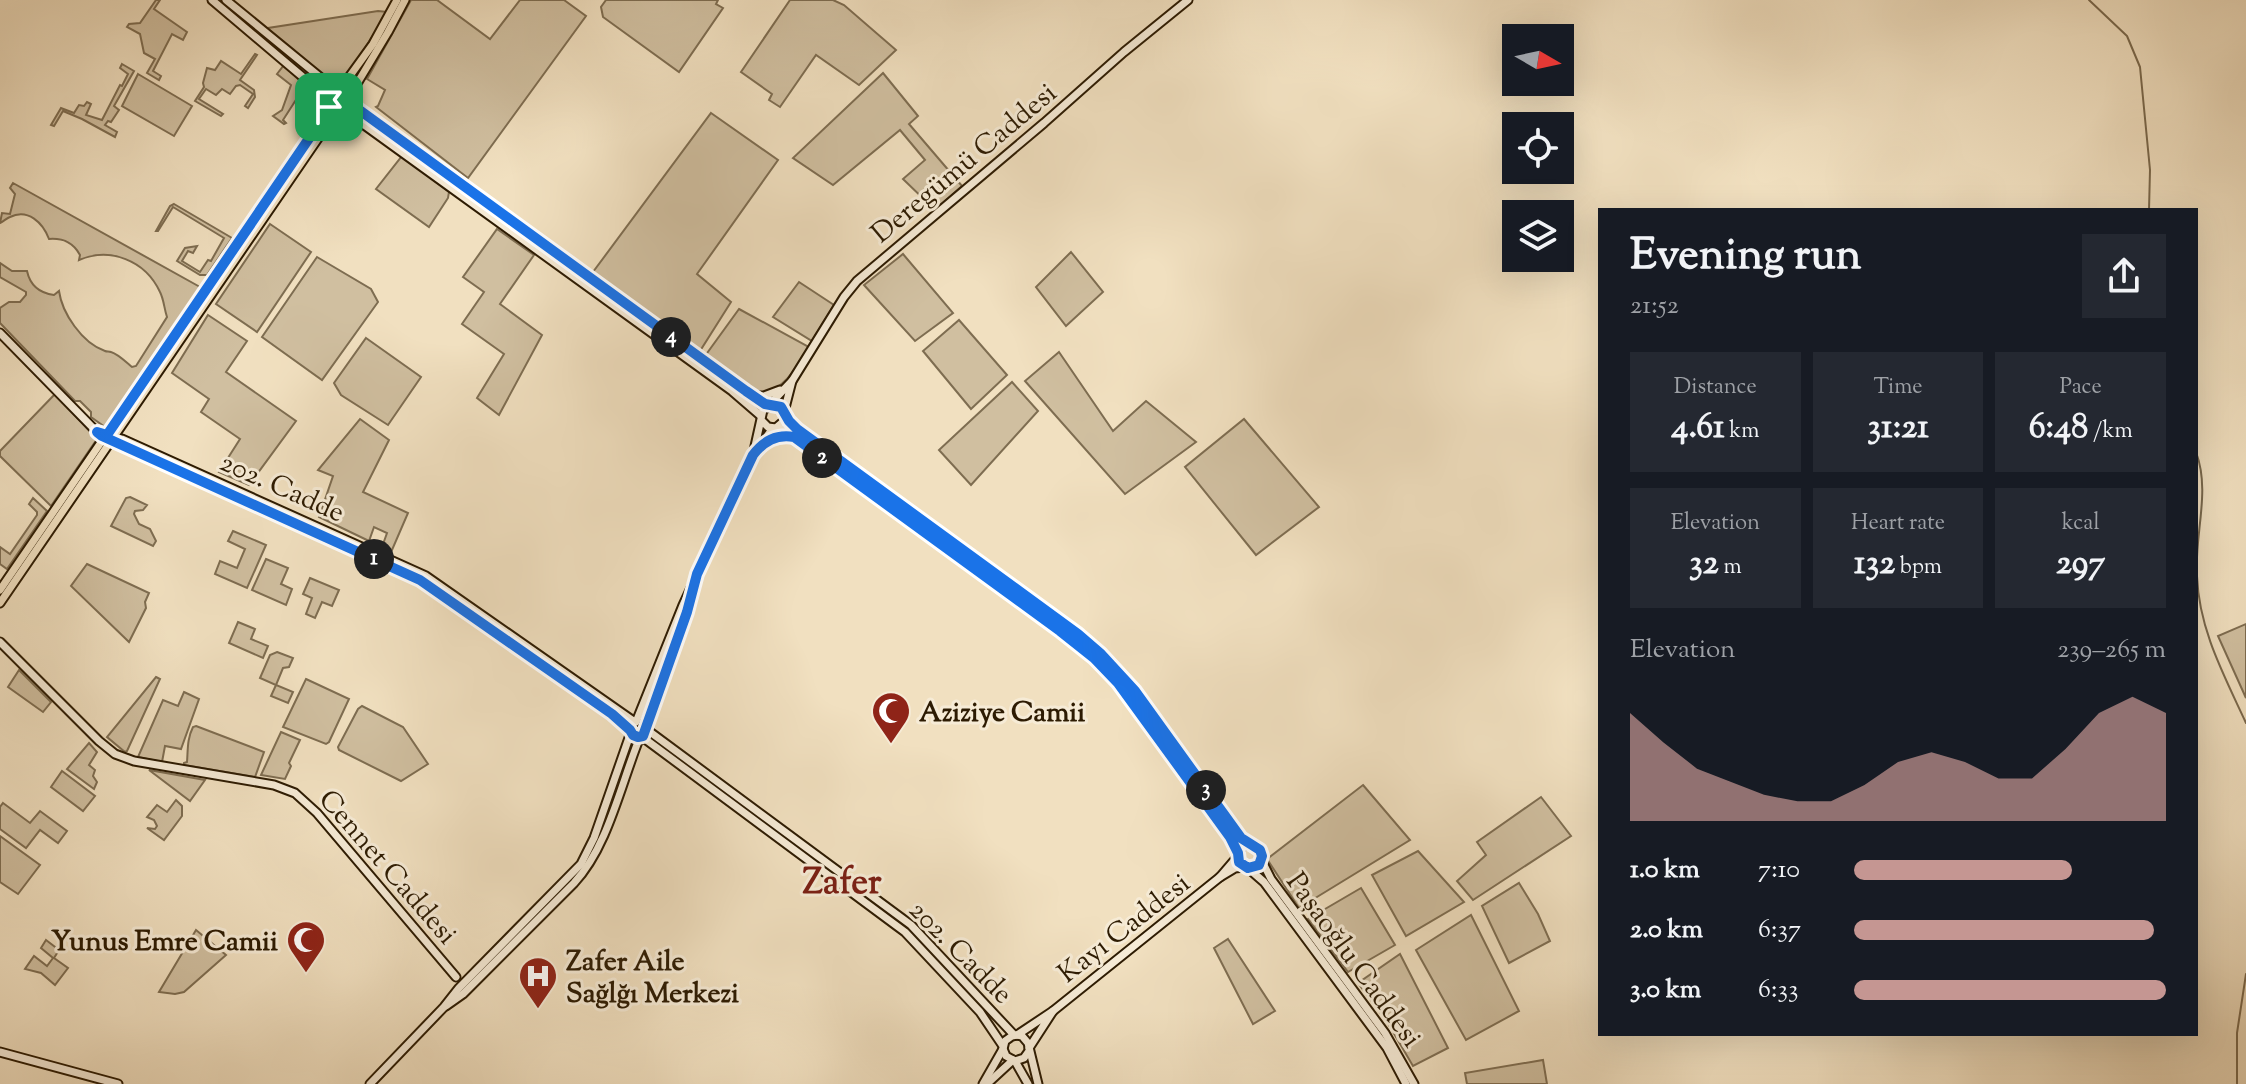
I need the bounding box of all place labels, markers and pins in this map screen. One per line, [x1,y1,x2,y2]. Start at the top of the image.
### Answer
pin [295,73,363,141]
pin: 4 [651,317,691,357]
pin: 2 [802,438,842,478]
pin: 1 [354,539,394,579]
mosque icon: Aziziye Camii [870,690,912,745]
place label: Aziziye Camii [919,694,1085,734]
pin: 3 [1186,770,1226,810]
mosque icon: Yunus Emre Camii [285,919,327,974]
place label: Yunus Emre Camii [51,923,278,963]
place label: Zafer Aile Sağlğı Merkezi [566,943,739,1015]
hospital icon: Zafer Aile Sağlğı Merkezi [517,955,559,1010]

